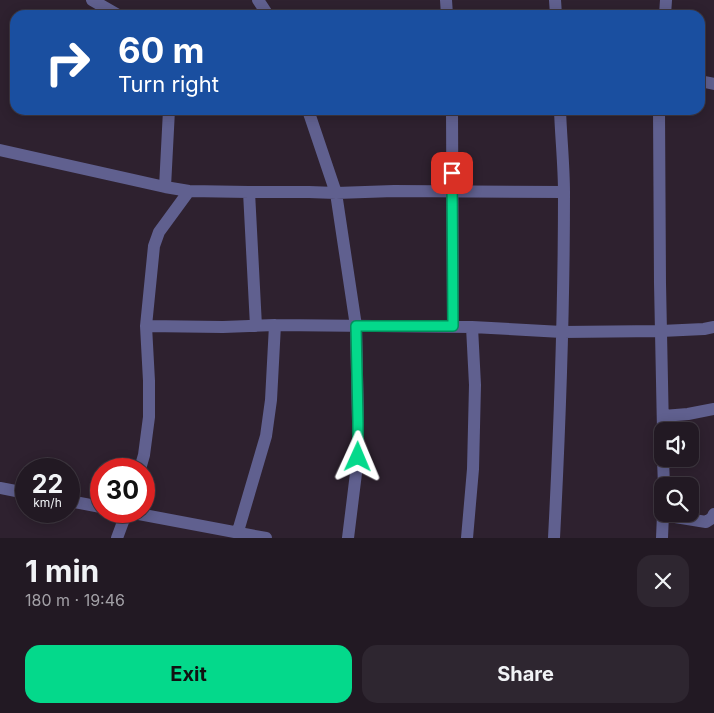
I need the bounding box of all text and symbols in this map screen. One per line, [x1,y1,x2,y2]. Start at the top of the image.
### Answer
text: 60 m [118,29,205,71]
icon: right [35,30,100,95]
text: Turn right [118,71,219,97]
pin [431,152,473,194]
icon: arrive [438,159,466,187]
map controls [654,422,699,522]
button: sound [654,422,699,467]
position arrow [331,430,383,482]
speed limit sign: 30 [90,458,155,523]
text: 22 [32,469,63,499]
button: search [654,477,699,522]
text: km/h [33,495,62,510]
text: 1 min [25,553,99,589]
button: close [637,555,689,607]
text: 180 m · 19:46 [25,590,125,610]
button: Exit [25,645,352,703]
button: Share [362,645,689,703]

